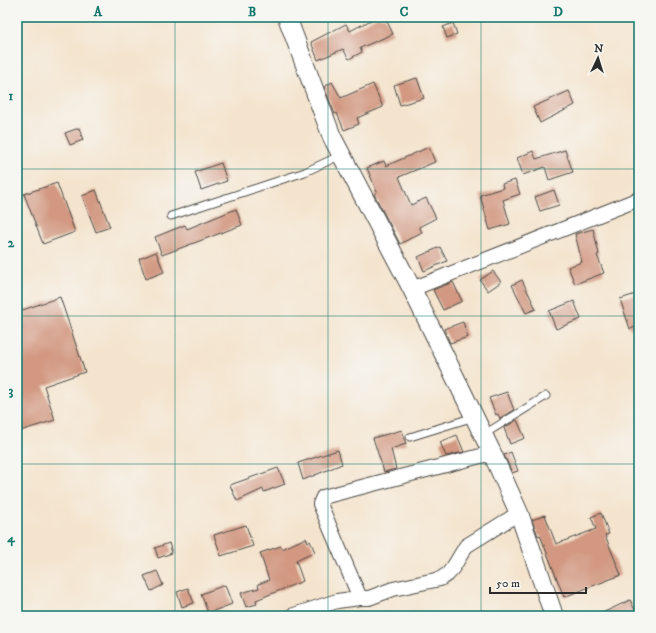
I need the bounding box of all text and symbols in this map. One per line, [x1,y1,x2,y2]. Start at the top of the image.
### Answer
text: A [93,4,103,20]
text: B [248,4,256,20]
text: C [400,4,409,20]
text: D [553,4,563,20]
north arrow [578,38,618,78]
text: N [594,42,604,56]
text: 1 [9,88,14,104]
text: 2 [8,235,15,251]
text: 3 [9,383,14,399]
text: 4 [6,530,15,547]
scale bar [490,569,586,595]
text: 50 m [496,576,520,591]

